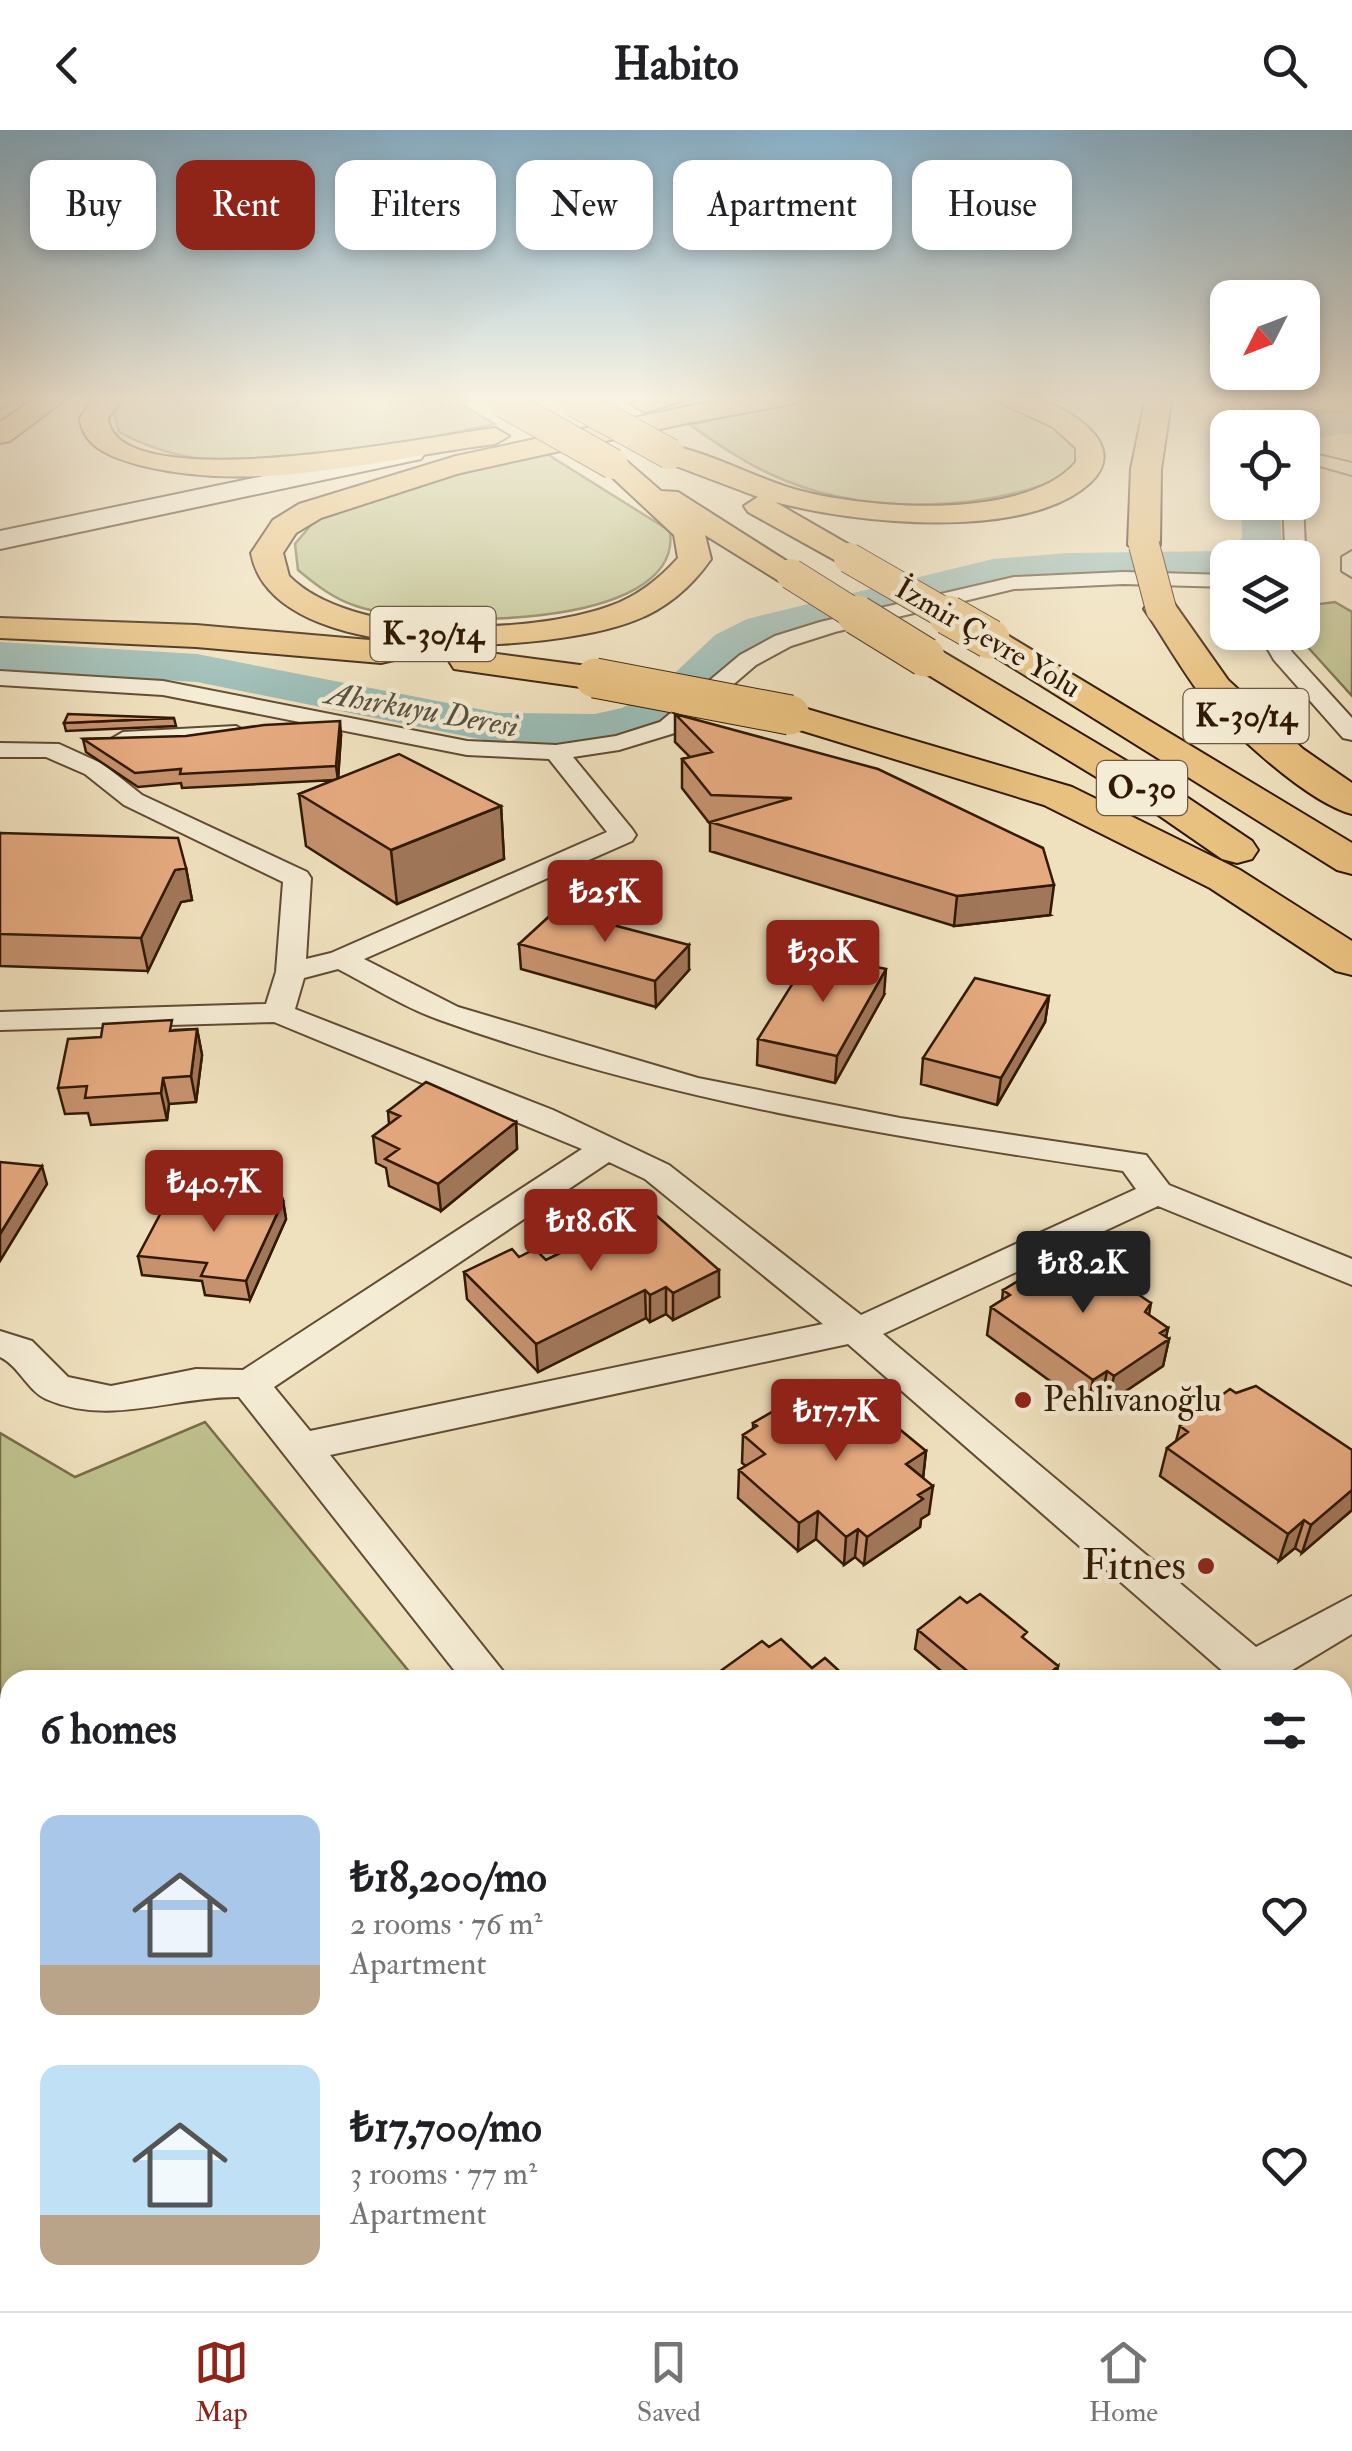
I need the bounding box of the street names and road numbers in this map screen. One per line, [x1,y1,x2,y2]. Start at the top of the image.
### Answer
street label: İzmir Çevre Yolu [889,570,1087,706]
road number: K-30/14 [370,607,496,661]
road number: K-30/14 [1184,689,1308,743]
road number: O-30 [1097,761,1187,815]

